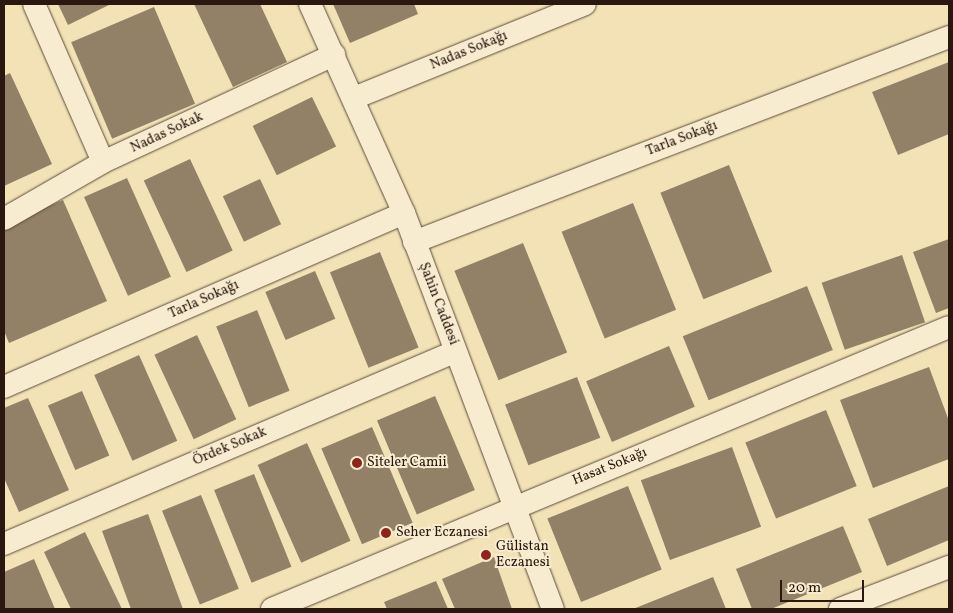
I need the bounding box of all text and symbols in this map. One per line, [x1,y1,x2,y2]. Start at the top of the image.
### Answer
street label: Nadas Sokağı [428,28,510,74]
street label: Nadas Sokak [128,109,206,157]
street label: Tarla Sokağı [644,118,720,160]
street label: Şahin Caddesi [415,260,461,348]
street label: Tarla Sokağı [166,277,242,323]
street label: Ördek Sokak [191,424,269,470]
street label: Hasat Sokağı [570,444,650,490]
place label: Siteler Camii [367,455,447,471]
marker: Siteler Camii [351,457,363,469]
place label: Seher Eczanesi [396,525,488,541]
marker: Seher Eczanesi [380,527,392,539]
place label: Gülistan Eczanesi [496,539,550,572]
marker: Gülistan Eczanesi [480,549,492,561]
scale bar [783,570,867,602]
text: 20 m [788,578,821,599]

